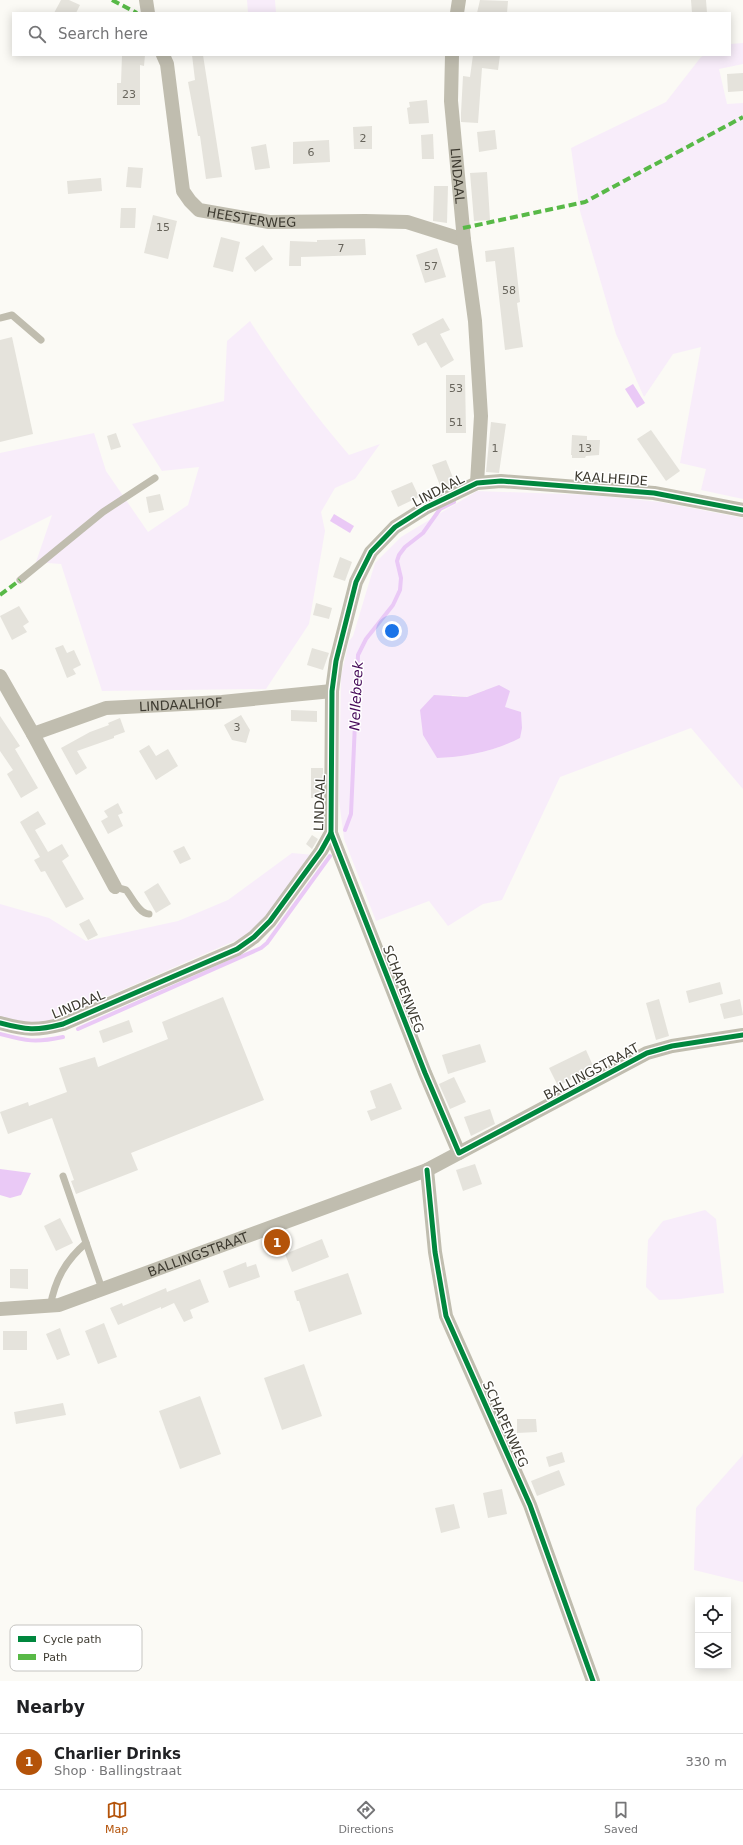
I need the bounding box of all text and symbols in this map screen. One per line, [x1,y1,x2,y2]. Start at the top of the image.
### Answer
search box [12,12,731,56]
icon: search [26,23,48,45]
text: Search here [58,25,148,43]
house number: 23 [122,88,136,101]
house number: 2 [360,132,367,145]
house number: 6 [308,146,315,159]
street label: LINDAAL [447,147,468,205]
street label: HEESTERWEG [206,204,296,230]
house number: 15 [156,221,170,234]
house number: 7 [338,242,345,255]
house number: 57 [424,260,438,273]
house number: 58 [502,284,516,297]
house number: 53 [449,382,463,395]
house number: 51 [449,416,463,429]
house number: 1 [492,442,499,455]
house number: 13 [578,442,592,455]
street label: KAALHEIDE [574,468,648,489]
street label: LINDAAL [410,471,467,510]
your location [382,621,402,641]
water label: Nellebeek [346,660,366,731]
street label: LINDAALHOF [139,695,223,714]
house number: 3 [234,721,241,734]
street label: LINDAAL [311,774,328,831]
street label: SCHAPENWEG [380,943,427,1035]
street label: LINDAAL [49,987,108,1022]
street label: BALLINGSTRAAT [541,1040,641,1103]
pin: 1 [264,1227,290,1257]
street label: BALLINGSTRAAT [146,1229,250,1280]
street label: SCHAPENWEG [480,1379,531,1470]
map controls [695,1597,731,1669]
button: locate [695,1597,731,1633]
legend [10,1625,142,1671]
text: Cycle path [43,1633,102,1646]
button: layers [695,1633,731,1669]
text: Path [43,1651,67,1664]
text: Nearby [16,1697,85,1717]
text: Charlier Drinks [54,1745,181,1763]
text: 1 [24,1754,34,1769]
text: 330 m [685,1754,727,1769]
text: Shop · Ballingstraat [54,1763,182,1778]
tab: Map [105,1799,128,1836]
tab: Directions [338,1799,394,1836]
tab: Saved [604,1799,638,1836]

